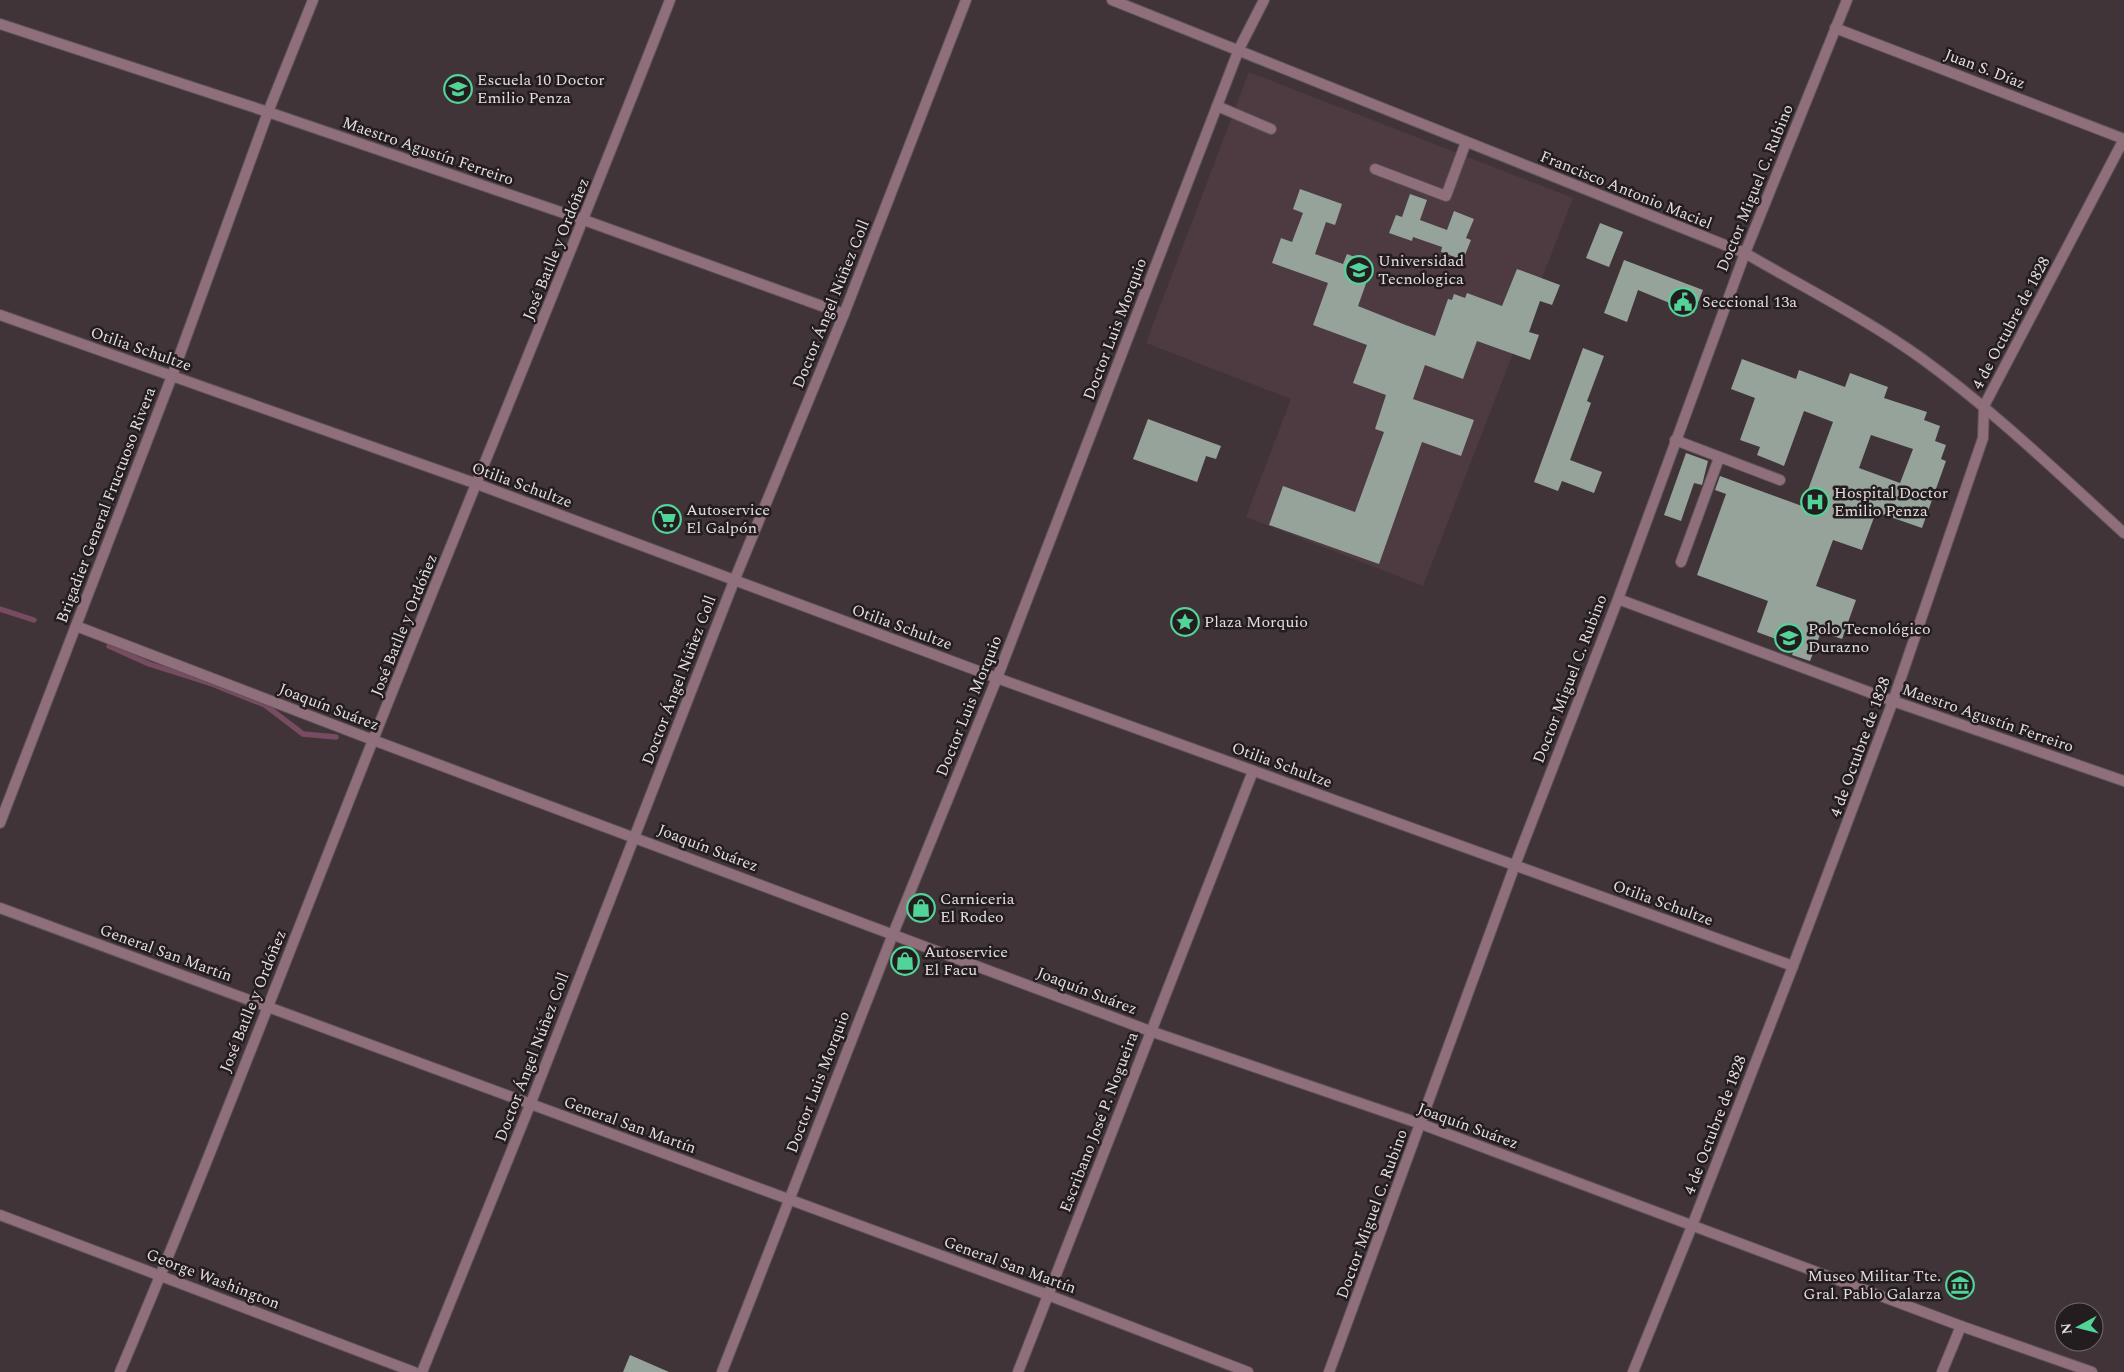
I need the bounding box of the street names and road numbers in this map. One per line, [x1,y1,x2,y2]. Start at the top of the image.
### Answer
street label: Juan S. Díaz [1941,43,2029,95]
street label: Doctor Miguel C. Rubino [1710,101,1800,275]
street label: Maestro Agustín Ferreiro [339,110,517,192]
street label: Francisco Antonio Maciel [1536,144,1716,236]
street label: José Batlle y Ordóñez [516,174,596,324]
street label: Doctor Ángel Núñez Coll [786,216,876,392]
street label: 4 de Octubre de 1828 [1966,252,2056,394]
street label: Doctor Luis Morquio [1077,255,1153,403]
street label: Otilia Schultze [87,320,195,378]
street label: Brigadier General Fructuoso Rivera [50,383,162,626]
street label: Otilia Schultze [468,456,576,514]
street label: José Batlle y Ordóñez [364,550,444,700]
street label: Doctor Miguel C. Rubino [1527,591,1613,767]
street label: Doctor Ángel Núñez Coll [636,592,722,768]
street label: Otilia Schultze [848,598,956,656]
street label: Doctor Luis Morquio [930,632,1008,780]
street label: 4 de Octubre de 1828 [1823,674,1897,820]
street label: Joaquín Suárez [275,677,383,737]
street label: Maestro Agustín Ferreiro [1899,677,2077,759]
street label: Otilia Schultze [1228,736,1336,794]
street label: Joaquín Suárez [654,818,762,878]
street label: Otilia Schultze [1609,874,1717,932]
street label: General San Martín [96,918,236,988]
street label: José Batlle y Ordóñez [213,926,293,1076]
street label: Joaquín Suárez [1033,961,1141,1021]
street label: Doctor Ángel Núñez Coll [489,969,575,1145]
street label: Doctor Luis Morquio [780,1008,856,1156]
street label: Escribano José P. Nogueira [1053,1028,1145,1216]
street label: 4 de Octubre de 1828 [1677,1052,1753,1198]
street label: General San Martín [560,1090,700,1160]
street label: Joaquín Suárez [1414,1097,1522,1155]
street label: Doctor Miguel C. Rubino [1330,1126,1414,1302]
street label: General San Martín [940,1230,1080,1300]
street label: George Washington [143,1242,283,1316]

